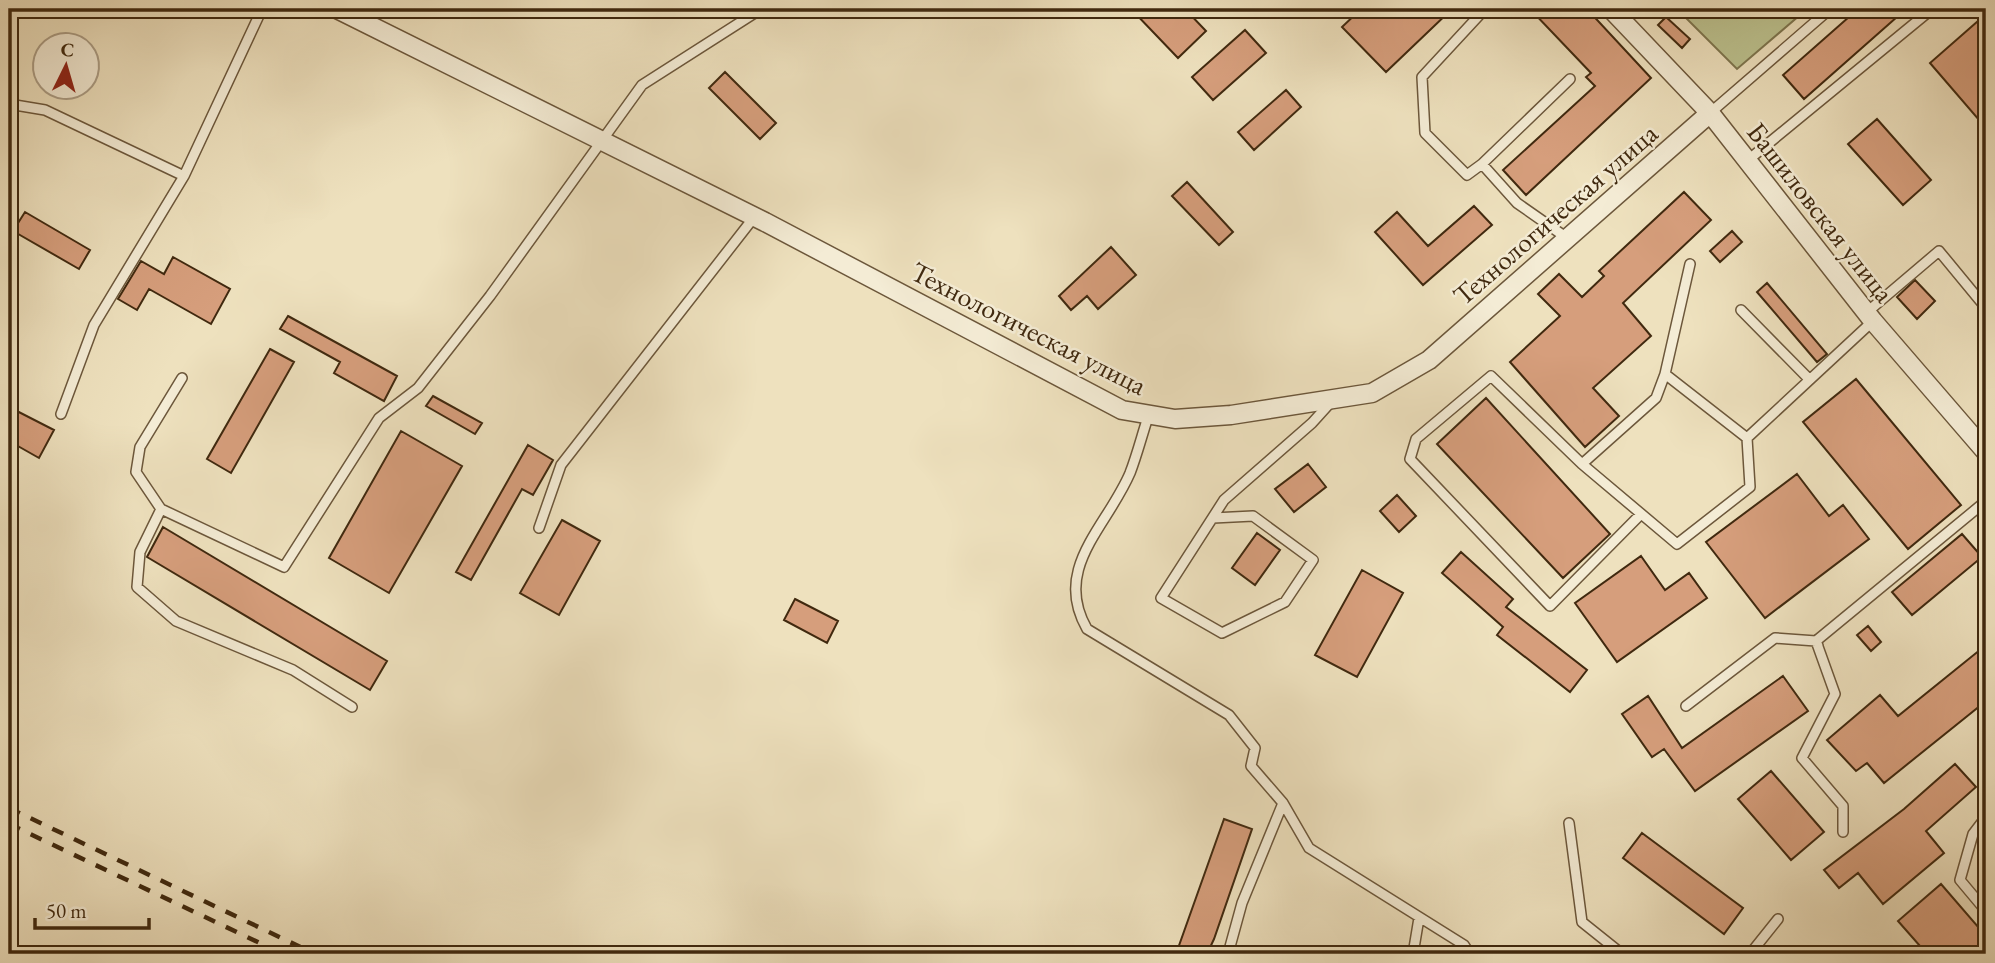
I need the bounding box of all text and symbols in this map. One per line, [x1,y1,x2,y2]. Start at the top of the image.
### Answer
north arrow [32,32,102,102]
text: С [60,37,75,63]
street label: Башиловская улица [1739,114,1903,310]
street label: Технологическая улица [1445,115,1666,313]
street label: Технологическая улица [905,253,1154,403]
scale bar [35,886,149,930]
text: 50 m [46,897,87,924]

